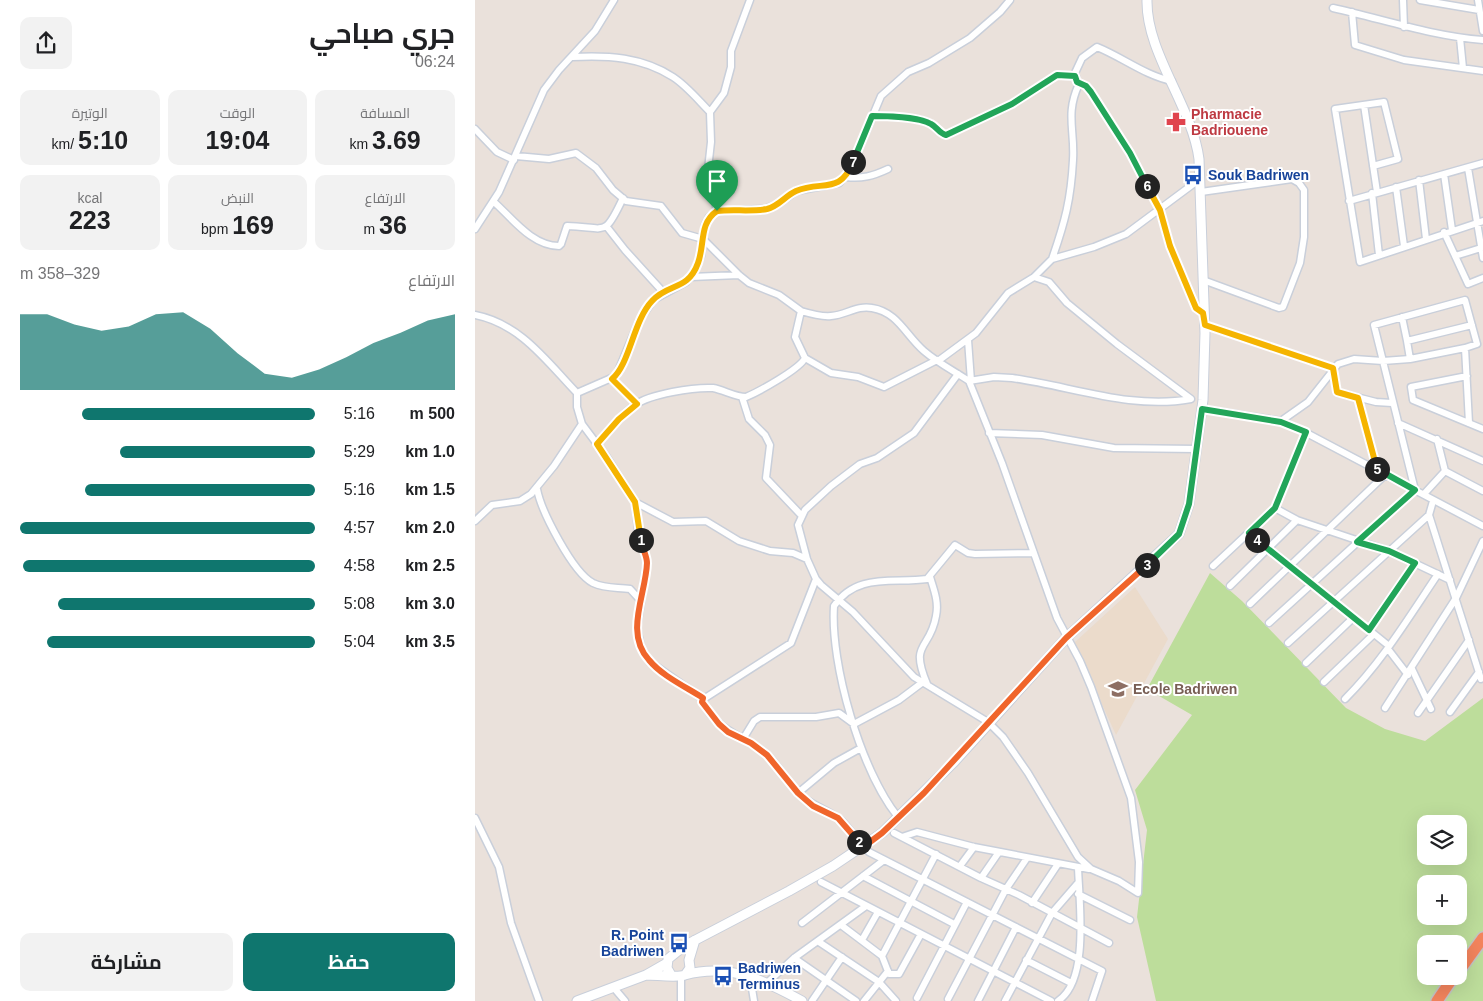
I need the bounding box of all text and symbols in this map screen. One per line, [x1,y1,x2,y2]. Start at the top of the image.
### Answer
button: share [20,17,72,69]
text: جري صباحي [309,18,455,49]
text: 06:24 [415,53,455,70]
text: الوتيرة [72,105,108,121]
text: الوقت [220,105,255,121]
text: المسافة [360,105,410,121]
place label: Pharmacie Badriouene [1191,106,1268,138]
pharmacy icon: Pharmacie Badriouene [1165,111,1187,133]
text: 5:10 [78,126,128,154]
text: 19:04 [206,126,269,154]
text: 3.69 [372,126,421,154]
text: /km [52,136,78,152]
text: km [350,136,372,152]
pin: 7 [841,150,865,174]
text: 7 [850,154,857,170]
pin [696,160,738,211]
bus stop icon: Souk Badriwen [1182,164,1204,186]
icon: arrive [703,167,731,195]
place label: Souk Badriwen [1208,167,1309,183]
pin: 6 [1135,174,1159,198]
text: 6 [1144,178,1151,194]
text: kcal [77,190,102,206]
text: النبض [221,190,254,206]
text: الارتفاع [365,190,406,206]
text: 223 [69,206,111,234]
text: 169 [232,211,274,239]
text: 36 [379,211,407,239]
text: bpm [201,221,232,237]
text: m [363,221,379,237]
text: 329–358 m [20,265,100,282]
text: الارتفاع [408,272,455,289]
text: 5:16 [344,405,375,422]
text: 500 m [410,405,455,422]
text: 5:29 [344,443,375,460]
text: 1.0 km [405,443,455,460]
pin: 5 [1365,456,1389,482]
text: 5 [1374,461,1381,477]
text: 5:16 [344,481,375,498]
text: 1.5 km [405,481,455,498]
text: 4:57 [344,519,375,536]
text: 2.0 km [405,519,455,536]
pin: 1 [629,528,653,552]
pin: 4 [1245,528,1269,552]
text: 1 [638,532,645,548]
text: 4 [1254,532,1261,548]
pin: 3 [1135,552,1159,578]
text: 4:58 [344,557,375,574]
text: 2.5 km [405,557,455,574]
text: 3 [1144,557,1151,573]
text: 5:08 [344,595,375,612]
text: 3.0 km [405,595,455,612]
text: 5:04 [344,633,375,650]
text: 3.5 km [405,633,455,650]
school or university icon: Ecole Badriwen [1107,678,1129,700]
place label: Ecole Badriwen [1133,681,1237,697]
map controls [1417,815,1467,985]
button: layers [1417,815,1467,865]
pin: 2 [847,830,871,854]
text: 2 [856,834,863,850]
button: + [1417,875,1467,925]
place label: R. Point Badriwen [601,927,664,959]
bus stop icon: R. Point Badriwen [668,932,690,954]
button: مشاركة [20,933,233,991]
button: حفظ [243,933,455,991]
button: − [1417,935,1467,985]
place label: Badriwen Terminus [738,960,801,992]
bus stop icon: Badriwen Terminus [712,965,734,987]

